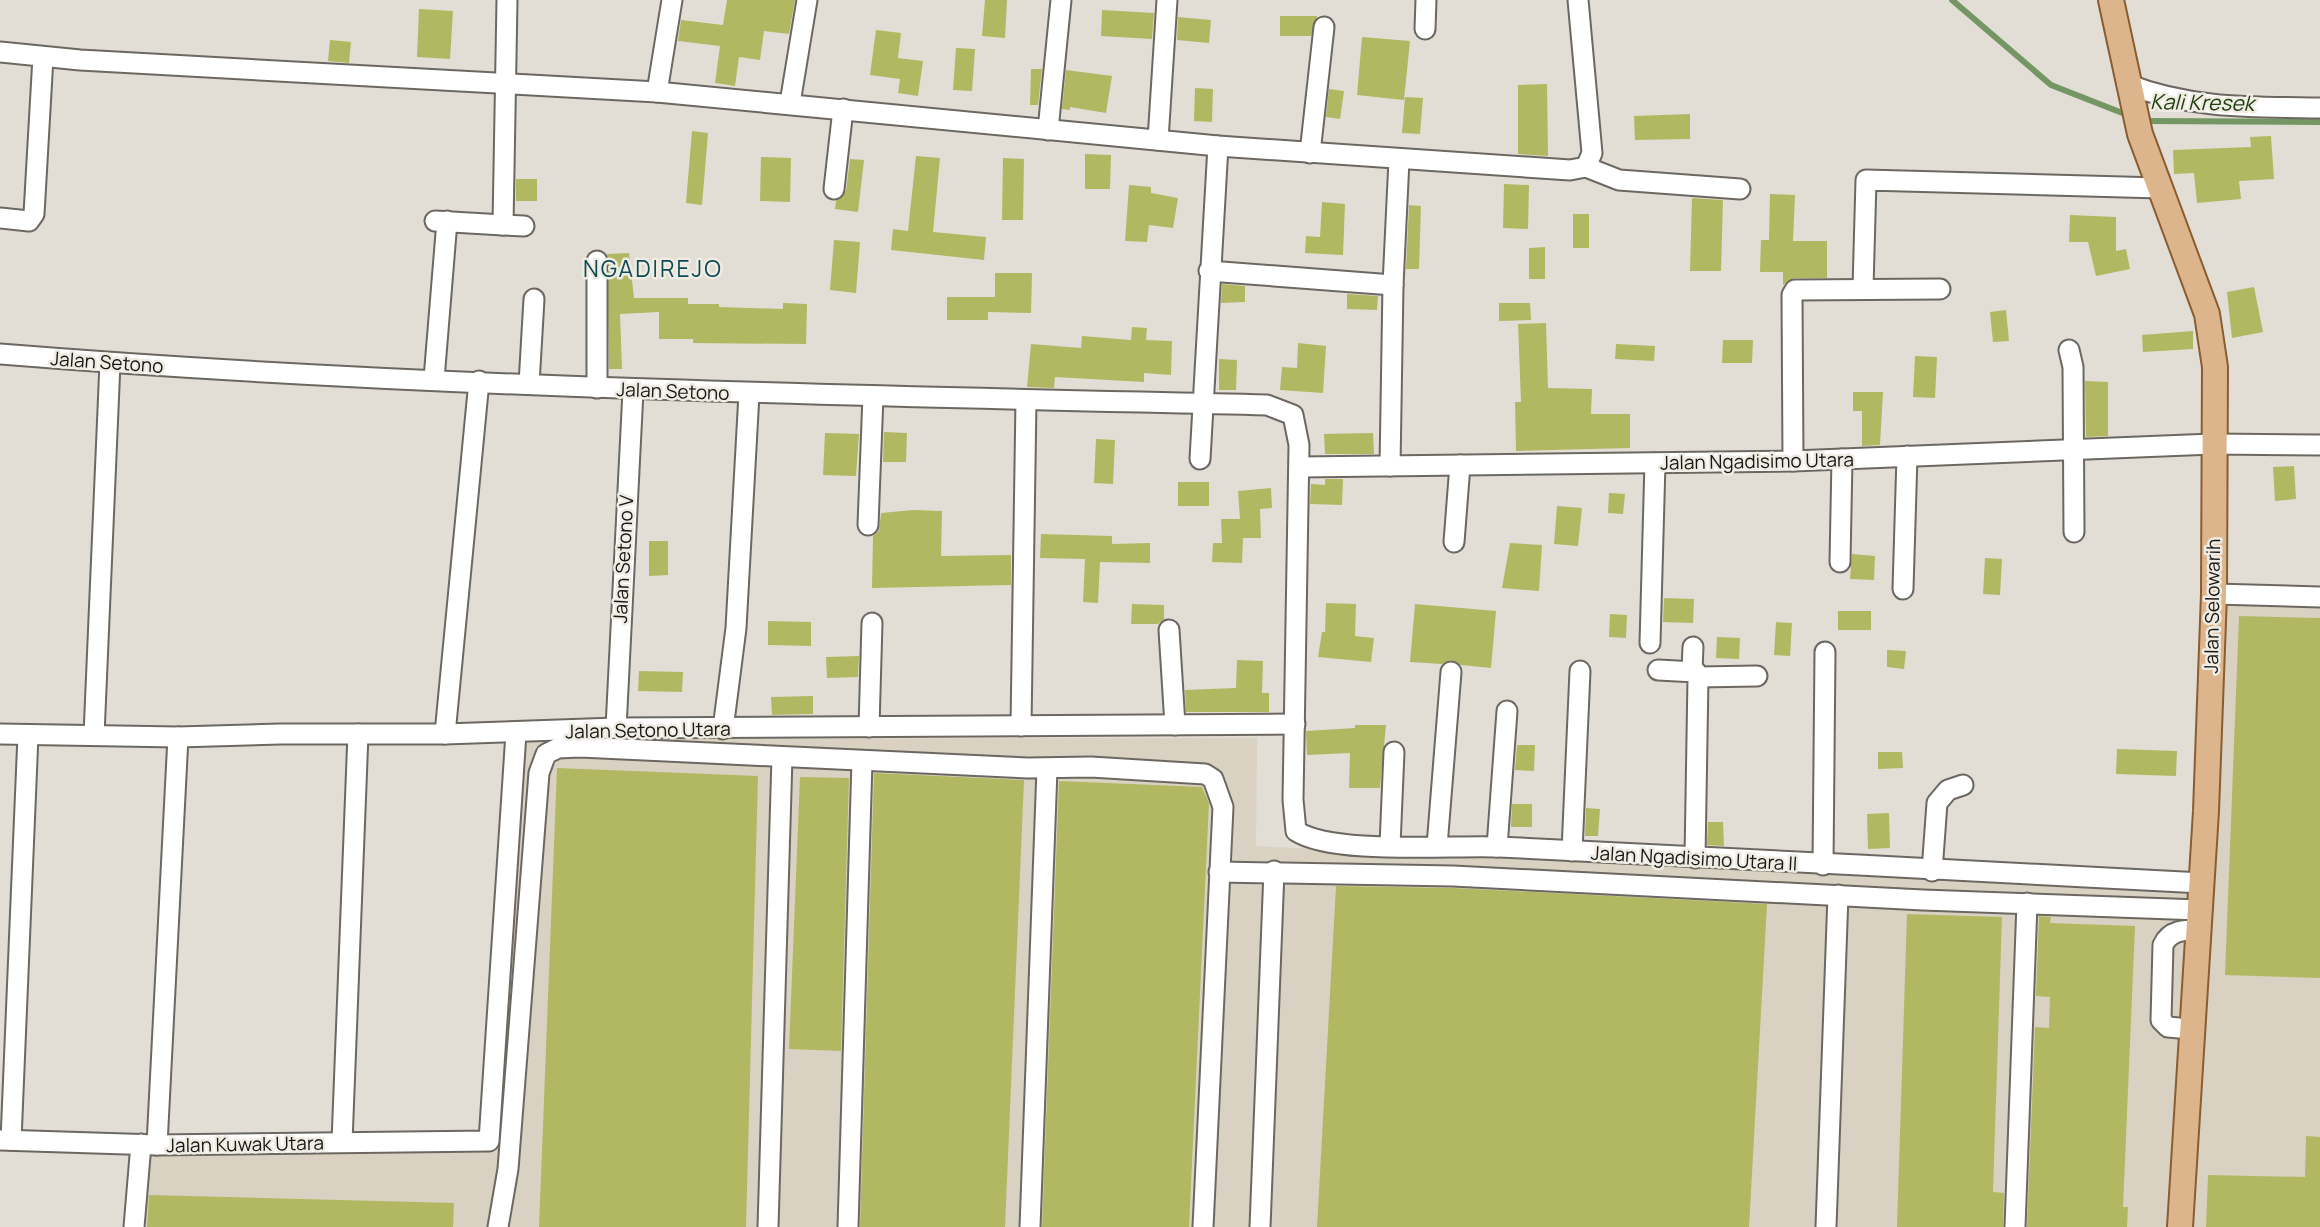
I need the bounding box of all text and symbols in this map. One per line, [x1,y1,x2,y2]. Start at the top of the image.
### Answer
water label: Kali Kresek [2150,87,2257,117]
district label: NGADIREJO [583,252,723,284]
street label: Jalan Setono [50,345,164,379]
street label: Jalan Setono [616,376,730,406]
street label: Jalan Ngadisimo Utara [1660,446,1854,476]
street label: Jalan Setono V [607,494,639,624]
street label: Jalan Selowarih [2198,538,2226,674]
street label: Jalan Setono Utara [565,716,731,744]
street label: Jalan Ngadisimo Utara II [1590,840,1798,876]
street label: Jalan Kuwak Utara [166,1130,324,1158]

